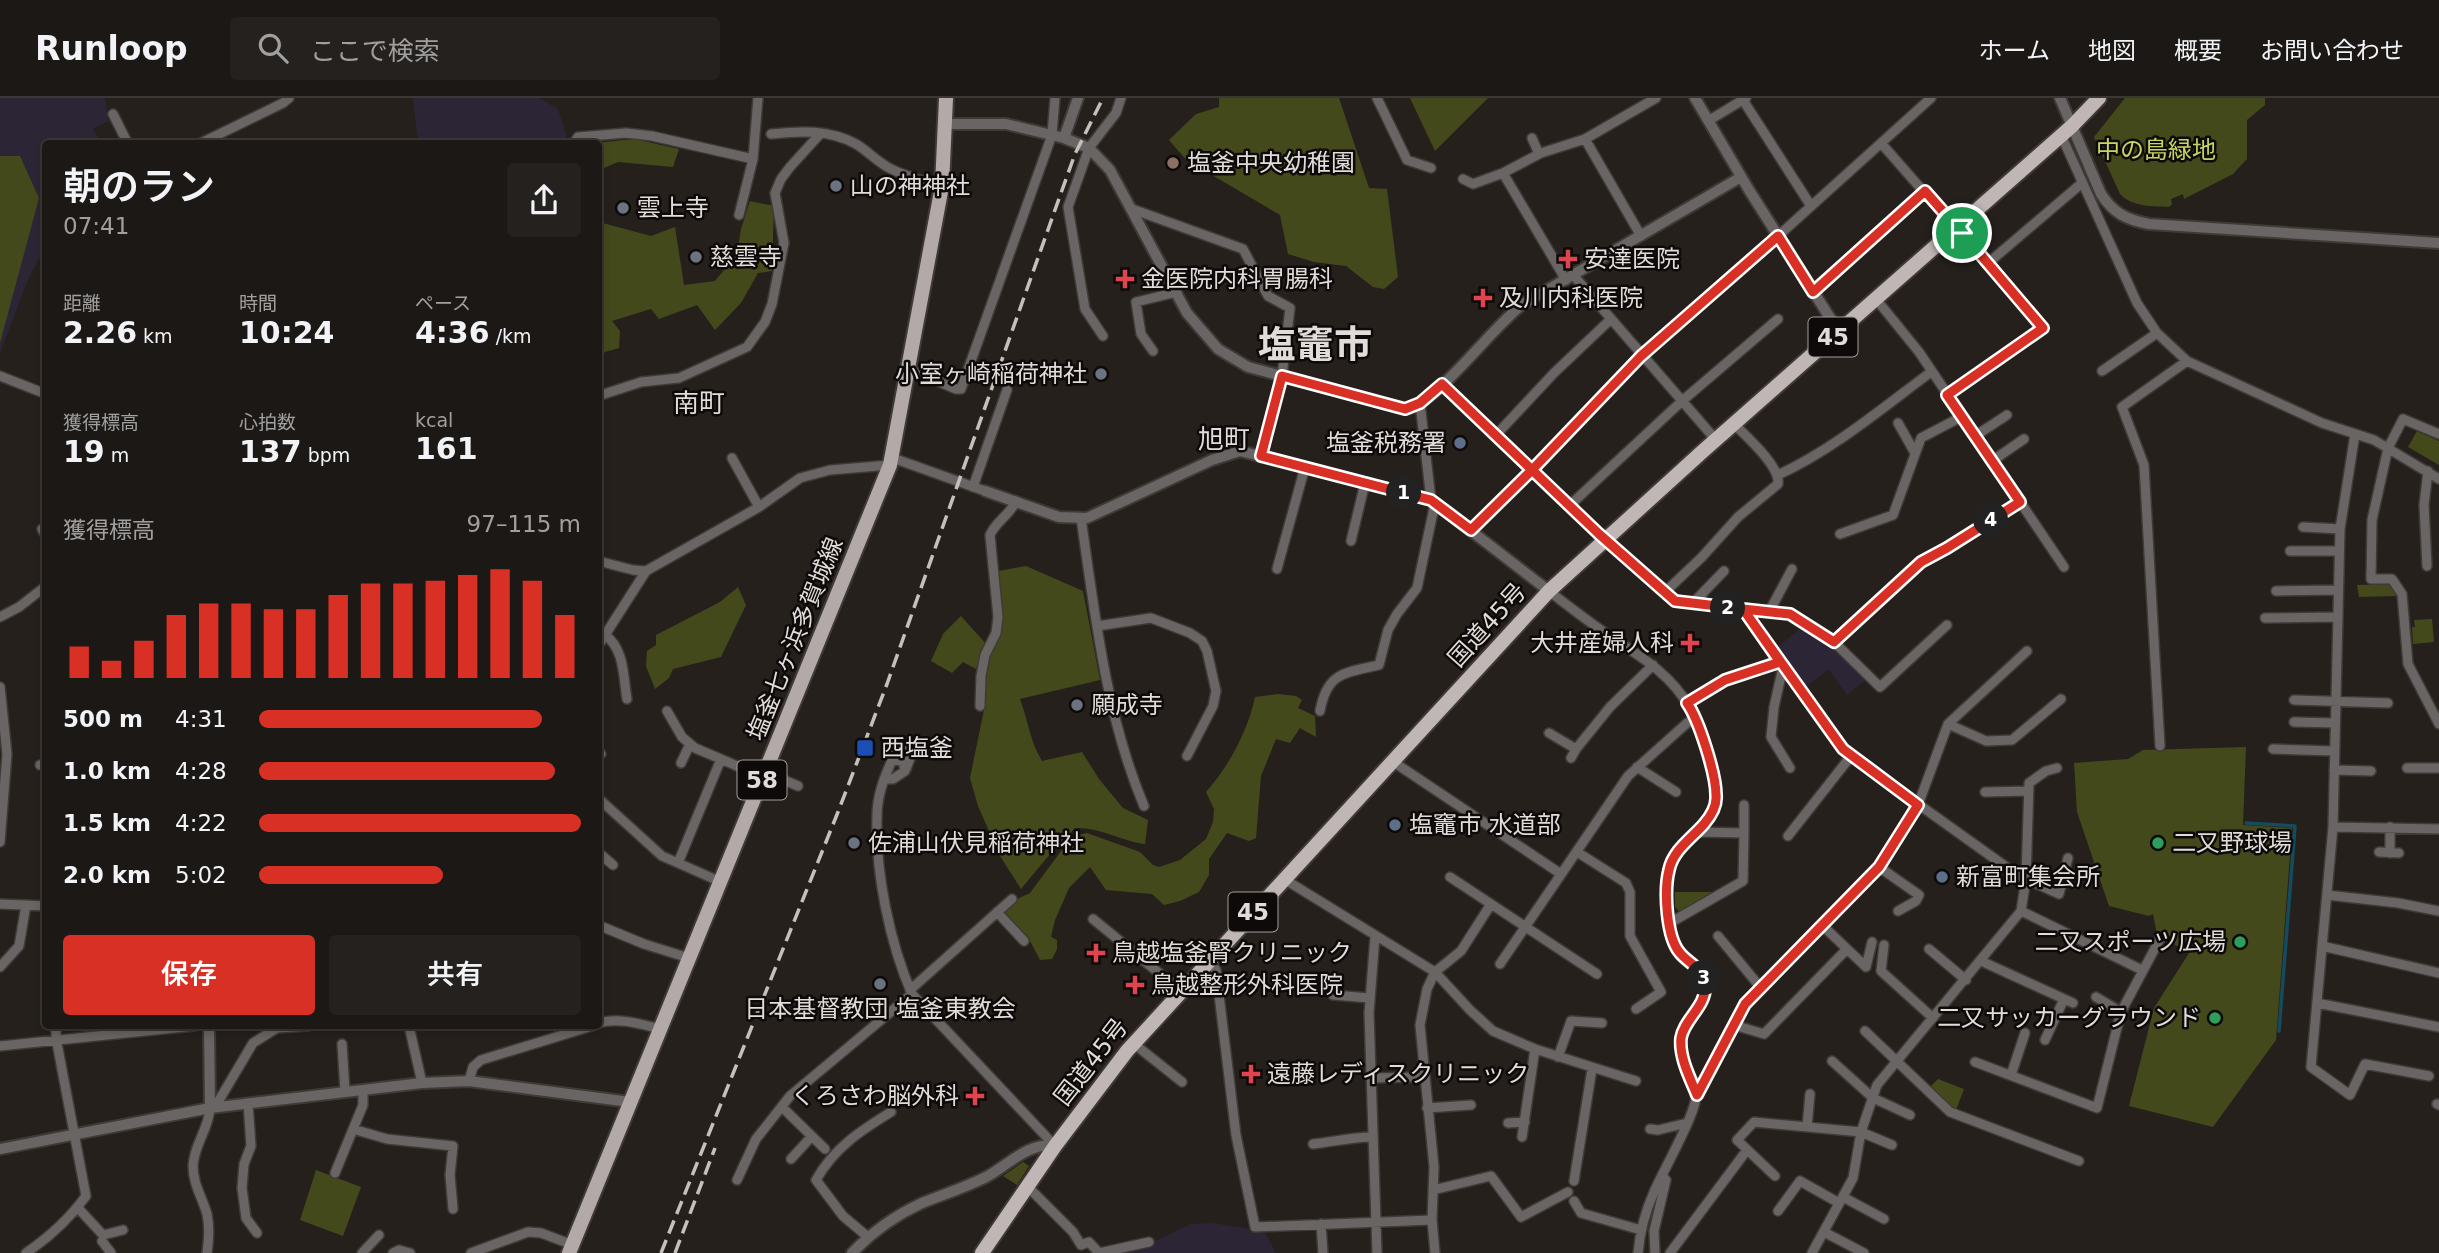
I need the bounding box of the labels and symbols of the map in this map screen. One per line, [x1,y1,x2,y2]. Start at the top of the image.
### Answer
park label: 中の島緑地 [2096,136,2216,164]
place label: 塩釜中央幼稚園 [1187,149,1355,177]
marker: 塩釜中央幼稚園 [1165,155,1181,171]
place label: 山の神神社 [850,172,970,200]
marker: 山の神神社 [828,178,844,194]
place label: 雲上寺 [637,194,709,222]
marker: 雲上寺 [615,200,631,216]
pin [1932,203,1992,263]
place label: 慈雲寺 [710,243,782,271]
place label: 安達医院 [1584,245,1680,273]
marker: 慈雲寺 [688,249,704,265]
marker: 安達医院 [1558,249,1578,269]
place label: 金医院内科胃腸科 [1141,265,1333,293]
marker: 金医院内科胃腸科 [1115,269,1135,289]
place label: 及川内科医院 [1499,284,1643,312]
marker: 及川内科医院 [1473,288,1493,308]
road number: 45 [1808,318,1857,356]
district label: 塩竈市 [1258,323,1372,367]
place label: 小室ヶ崎稲荷神社 [895,360,1087,388]
marker: 小室ヶ崎稲荷神社 [1093,366,1109,382]
district label: 南町 [673,388,725,418]
district label: 旭町 [1198,424,1250,454]
place label: 塩釜税務署 [1326,429,1446,457]
marker: 塩釜税務署 [1452,435,1468,451]
pin: 1 [1386,476,1422,510]
pin: 4 [1974,502,2008,538]
street label: 塩釜七ヶ浜多賀城線 [742,534,848,744]
street label: 国道45号 [1442,578,1532,672]
pin: 2 [1710,590,1746,626]
place label: 大井産婦人科 [1530,629,1674,657]
marker: 大井産婦人科 [1680,633,1700,653]
place label: 願成寺 [1091,691,1163,719]
marker: 願成寺 [1069,697,1085,713]
place label: 西塩釜 [881,734,953,762]
marker: 西塩釜 [855,738,875,758]
road number: 58 [738,760,786,800]
place label: 塩竈市 水道部 [1409,811,1561,839]
marker: 塩竈市 水道部 [1387,817,1403,833]
place label: 佐浦山伏見稲荷神社 [868,829,1084,857]
place label: 二又野球場 [2172,829,2292,857]
marker: 佐浦山伏見稲荷神社 [846,835,862,851]
marker: 二又野球場 [2150,835,2166,851]
place label: 新富町集会所 [1956,863,2100,891]
marker: 新富町集会所 [1934,869,1950,885]
road number: 45 [1228,892,1278,932]
place label: 二又スポーツ広場 [2034,928,2226,956]
marker: 二又スポーツ広場 [2232,934,2248,950]
place label: 鳥越塩釜腎クリニック [1112,939,1352,967]
marker: 鳥越塩釜腎クリニック [1086,943,1106,963]
pin: 3 [1686,960,1722,996]
place label: 鳥越整形外科医院 [1151,971,1343,999]
marker: 鳥越整形外科医院 [1125,975,1145,995]
marker: 日本基督教団 塩釜東教会 [872,976,888,992]
place label: 日本基督教団 塩釜東教会 [744,995,1016,1023]
place label: 二又サッカーグラウンド [1937,1004,2201,1032]
marker: 二又サッカーグラウンド [2207,1010,2223,1026]
street label: 国道45号 [1048,1013,1134,1111]
place label: 遠藤レディスクリニック [1267,1060,1529,1088]
marker: 遠藤レディスクリニック [1241,1064,1261,1084]
place label: くろさわ脳外科 [791,1082,959,1110]
marker: くろさわ脳外科 [965,1086,985,1106]

